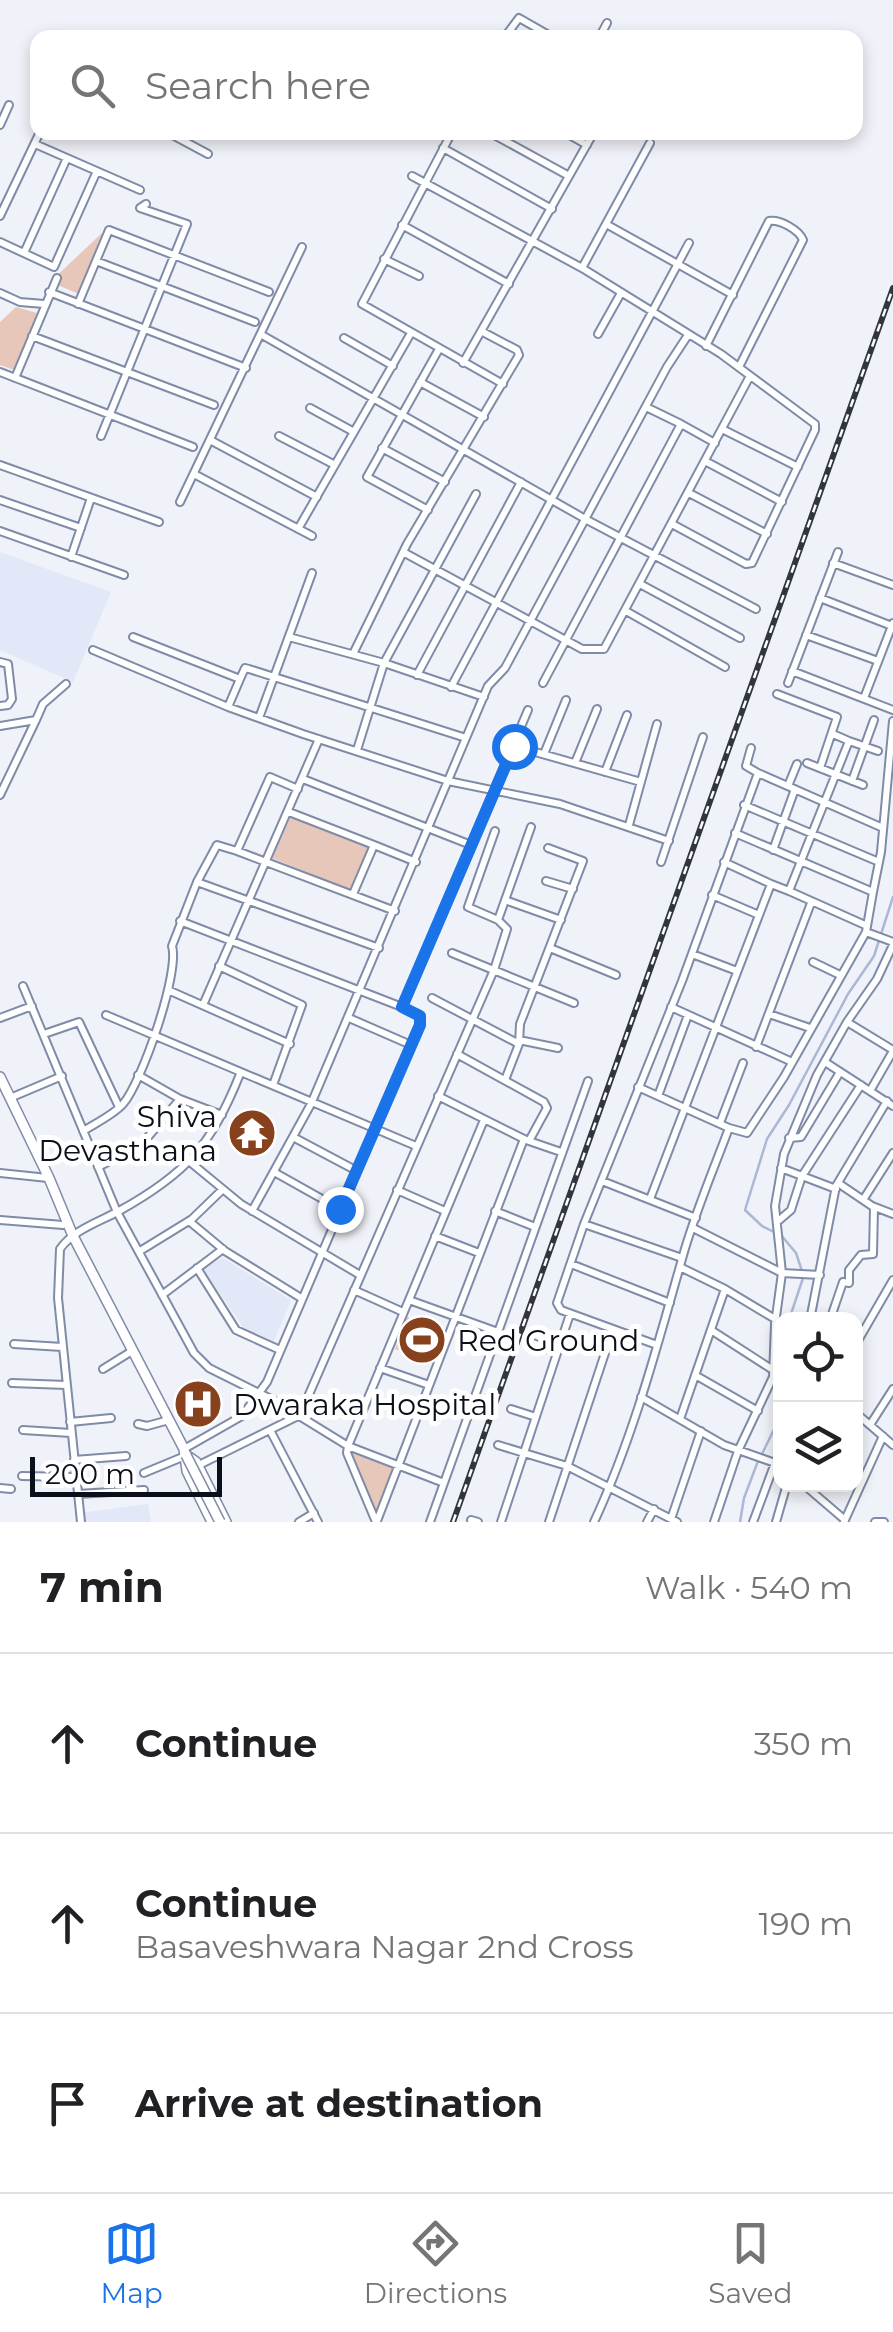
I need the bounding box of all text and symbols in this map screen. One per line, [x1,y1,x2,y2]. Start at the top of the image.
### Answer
search box [30,30,863,140]
icon: search [65,58,120,113]
text: Search here [145,62,371,109]
route start [492,724,538,770]
place label: Shiva Devasthana [38,1098,217,1169]
temple icon: Shiva Devasthana [226,1107,278,1159]
route end [318,1187,364,1233]
map controls [773,1312,863,1492]
button: locate [773,1312,863,1402]
sports icon: Red Ground [396,1314,448,1366]
place label: Red Ground [457,1322,639,1359]
hospital icon: Dwaraka Hospital [172,1378,224,1430]
place label: Dwaraka Hospital [233,1386,496,1423]
button: layers [773,1402,863,1492]
scale bar [30,1452,222,1496]
text: 200 m [45,1457,135,1491]
text: 7 min [40,1561,164,1613]
text: Walk · 540 m [645,1568,853,1607]
icon: ahead [40,1716,95,1771]
text: Continue [135,1720,317,1767]
text: 350 m [754,1724,853,1763]
text: Continue [135,1880,317,1927]
icon: ahead [40,1896,95,1951]
text: 190 m [758,1904,853,1943]
text: Basaveshwara Nagar 2nd Cross [135,1927,634,1966]
icon: arrive [40,2076,95,2131]
text: Arrive at destination [135,2080,543,2127]
tab: Map [101,2216,163,2310]
tab: Directions [364,2216,507,2310]
tab: Saved [708,2216,792,2310]

